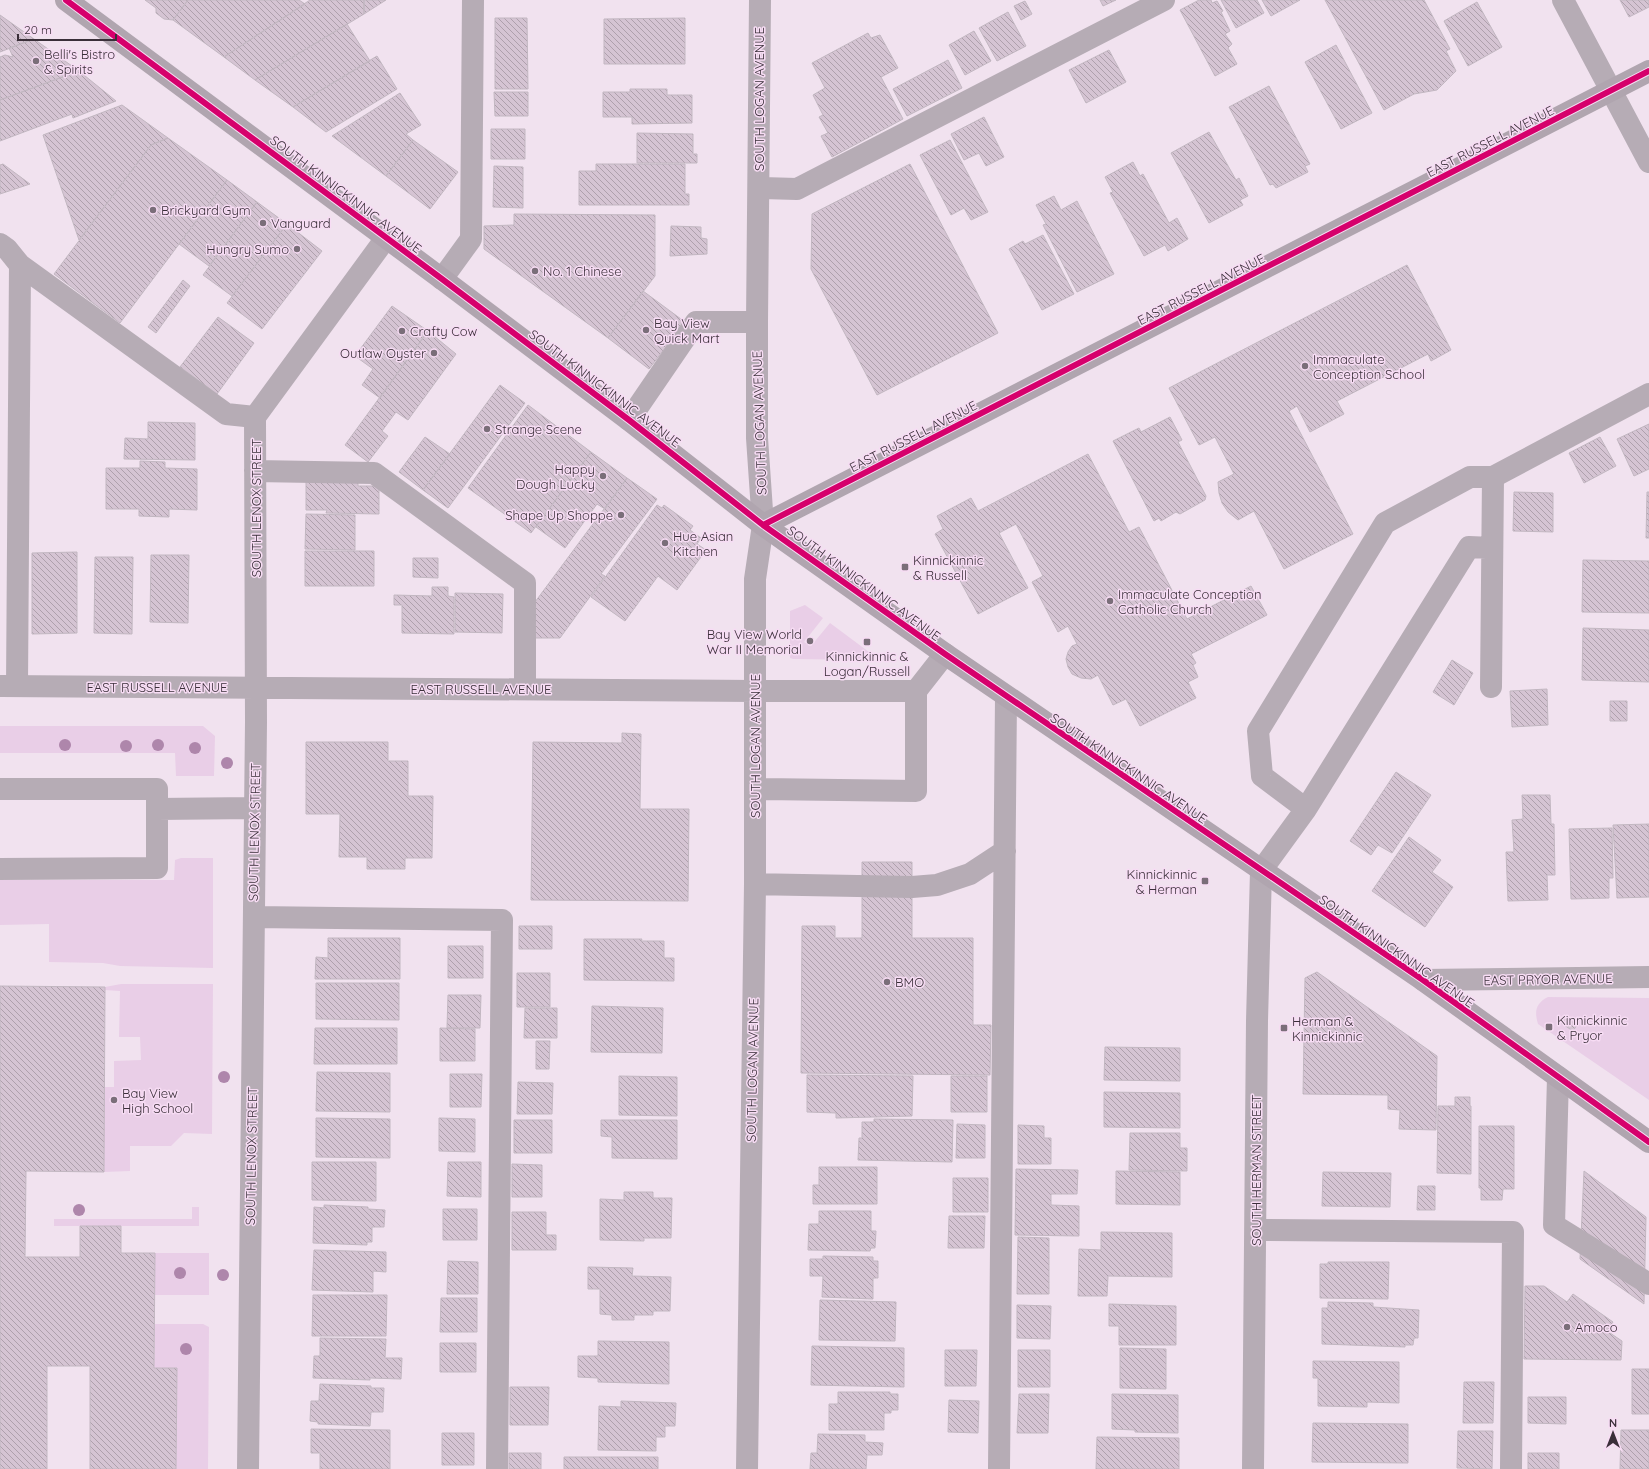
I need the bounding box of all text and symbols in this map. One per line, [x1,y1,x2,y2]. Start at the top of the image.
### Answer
scale bar [18,16,116,42]
text: 20 m [24,22,52,37]
street label: SOUTH LOGAN AVENUE [751,27,767,171]
place label: Belli's Bistro & Spirits [44,46,115,77]
marker: Belli's Bistro & Spirits [31,56,41,66]
street label: EAST RUSSELL AVENUE [1424,102,1556,180]
street label: SOUTH KINNICKINNIC AVENUE [267,132,425,256]
place label: Brickyard Gym [161,202,251,218]
marker: Brickyard Gym [148,205,158,215]
place label: Vanguard [271,215,331,231]
marker: Vanguard [258,218,268,228]
place label: Hungry Sumo [206,241,289,257]
marker: Hungry Sumo [292,244,302,254]
street label: EAST RUSSELL AVENUE [1135,250,1267,328]
place label: No. 1 Chinese [543,263,622,279]
marker: No. 1 Chinese [530,266,540,276]
place label: Bay View Quick Mart [654,315,720,346]
place label: Crafty Cow [410,323,478,339]
marker: Bay View Quick Mart [641,325,651,335]
marker: Crafty Cow [397,326,407,336]
street label: SOUTH KINNICKINNIC AVENUE [526,326,684,450]
place label: Outlaw Oyster [340,345,426,361]
marker: Outlaw Oyster [429,348,439,358]
street label: SOUTH LOGAN AVENUE [748,351,770,495]
place label: Immaculate Conception School [1313,351,1425,382]
marker: Immaculate Conception School [1300,361,1310,371]
street label: EAST RUSSELL AVENUE [847,397,979,475]
place label: Strange Scene [495,421,582,437]
marker: Strange Scene [482,424,492,434]
street label: SOUTH LENOX STREET [248,439,264,577]
place label: Happy Dough Lucky [516,461,595,492]
marker: Happy Dough Lucky [598,471,608,481]
place label: Shape Up Shoppe [505,507,613,523]
marker: Shape Up Shoppe [616,510,626,520]
street label: SOUTH KINNICKINNIC AVENUE [784,522,944,644]
place label: Hue Asian Kitchen [673,528,733,559]
marker: Hue Asian Kitchen [660,538,670,548]
place label: Kinnickinnic & Russell [913,552,984,583]
marker: Kinnickinnic & Russell [900,562,910,572]
place label: Immaculate Conception Catholic Church [1118,586,1261,617]
marker: Immaculate Conception Catholic Church [1105,596,1115,606]
place label: Bay View World War II Memorial [707,626,802,657]
marker: Bay View World War II Memorial [805,636,815,646]
marker: Kinnickinnic & Logan/Russell [862,637,872,647]
place label: Kinnickinnic & Logan/Russell [824,648,910,679]
street label: SOUTH LOGAN AVENUE [747,674,763,818]
street label: EAST RUSSELL AVENUE [86,679,228,695]
street label: EAST RUSSELL AVENUE [410,681,552,697]
street label: SOUTH KINNICKINNIC AVENUE [1048,709,1210,827]
street label: SOUTH LENOX STREET [245,762,263,901]
place label: Kinnickinnic & Herman [1127,866,1197,897]
marker: Kinnickinnic & Herman [1200,876,1210,886]
street label: SOUTH KINNICKINNIC AVENUE [1316,891,1478,1011]
street label: EAST PRYOR AVENUE [1483,970,1613,988]
place label: BMO [895,974,924,990]
marker: BMO [882,977,892,987]
street label: SOUTH LOGAN AVENUE [743,998,761,1142]
place label: Kinnickinnic & Pryor [1557,1012,1628,1043]
place label: Herman & Kinnickinnic [1292,1013,1363,1044]
marker: Kinnickinnic & Pryor [1544,1022,1554,1032]
marker: Herman & Kinnickinnic [1279,1023,1289,1033]
place label: Bay View High School [122,1085,193,1116]
street label: SOUTH LENOX STREET [242,1086,260,1225]
street label: SOUTH HERMAN STREET [1248,1094,1264,1246]
marker: Bay View High School [109,1095,119,1105]
place label: Amoco [1575,1319,1618,1335]
marker: Amoco [1562,1322,1572,1332]
north arrow [1593,1413,1633,1453]
text: N [1609,1416,1617,1430]

